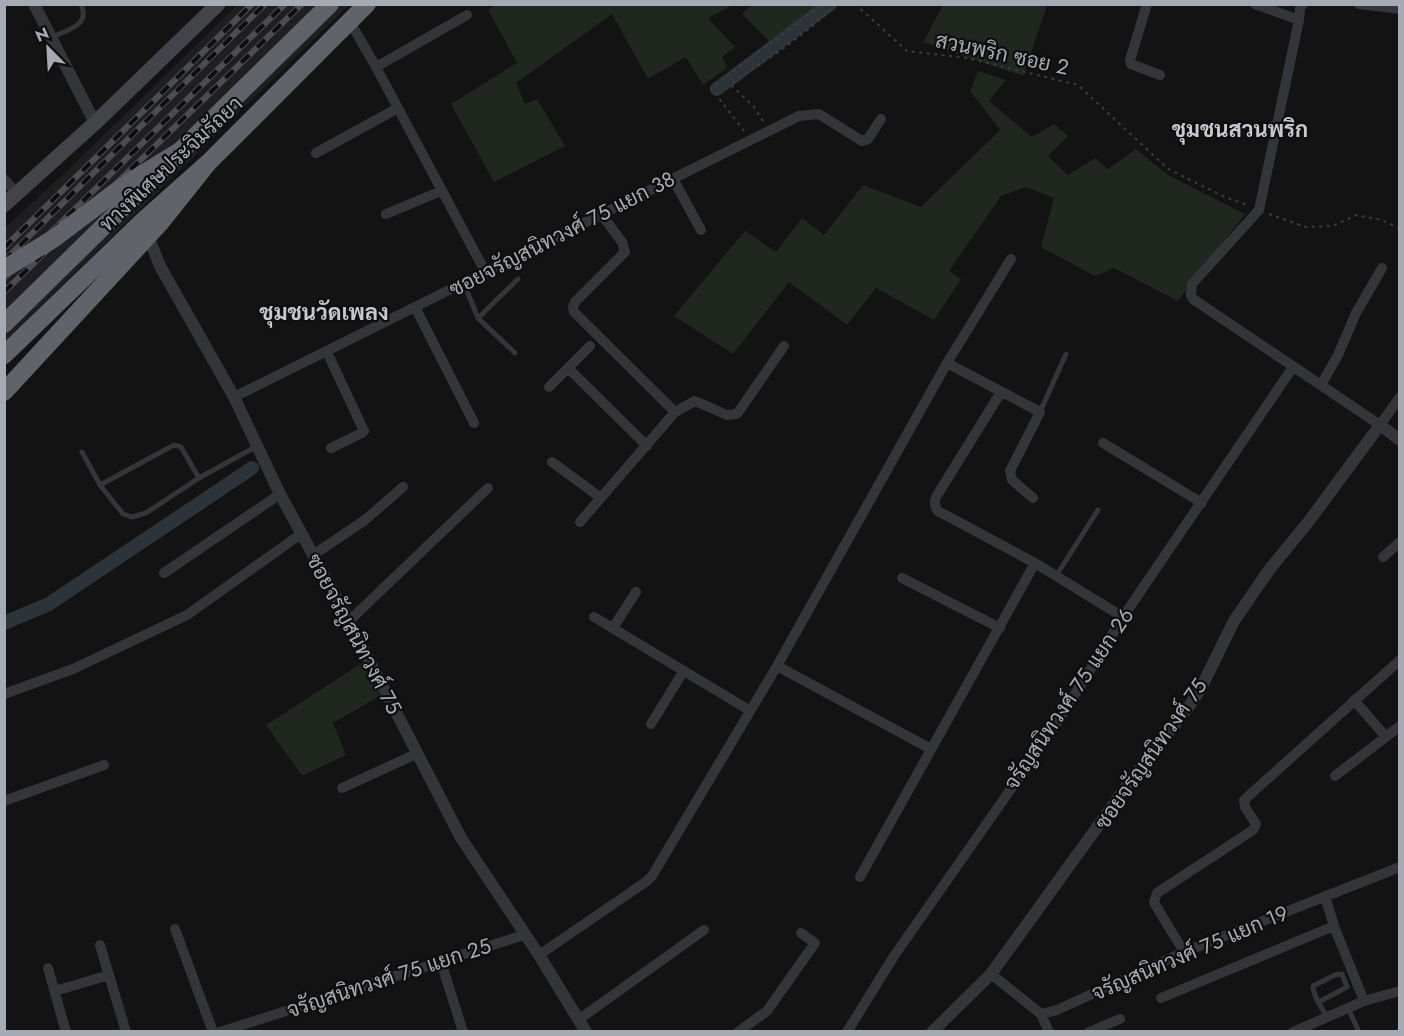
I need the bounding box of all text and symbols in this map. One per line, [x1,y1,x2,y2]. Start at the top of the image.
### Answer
north arrow [18,18,78,78]
text: N [32,22,53,48]
street label: สวนพริก ซอย 2 [933,25,1071,83]
street label: ทางพิเศษประจิมรัถยา [93,90,249,238]
district label: ชุมชนสวนพริก [1172,113,1308,145]
street label: ซอยจรัญสนิทวงศ์ 75 แยก 38 [444,164,680,304]
district label: ชุมชนวัดเพลง [259,296,389,328]
street label: ซอยจรัญสนิทวงศ์ 75 [299,548,409,720]
street label: จรัญสนิทวงศ์ 75 แยก 26 [997,602,1141,796]
street label: ซอยจรัญสนิทวงศ์ 75 [1088,672,1214,836]
street label: จรัญสนิทวงศ์ 75 แยก 19 [1087,898,1293,1008]
street label: จรัญสนิทวงศ์ 75 แยก 25 [283,931,495,1025]

